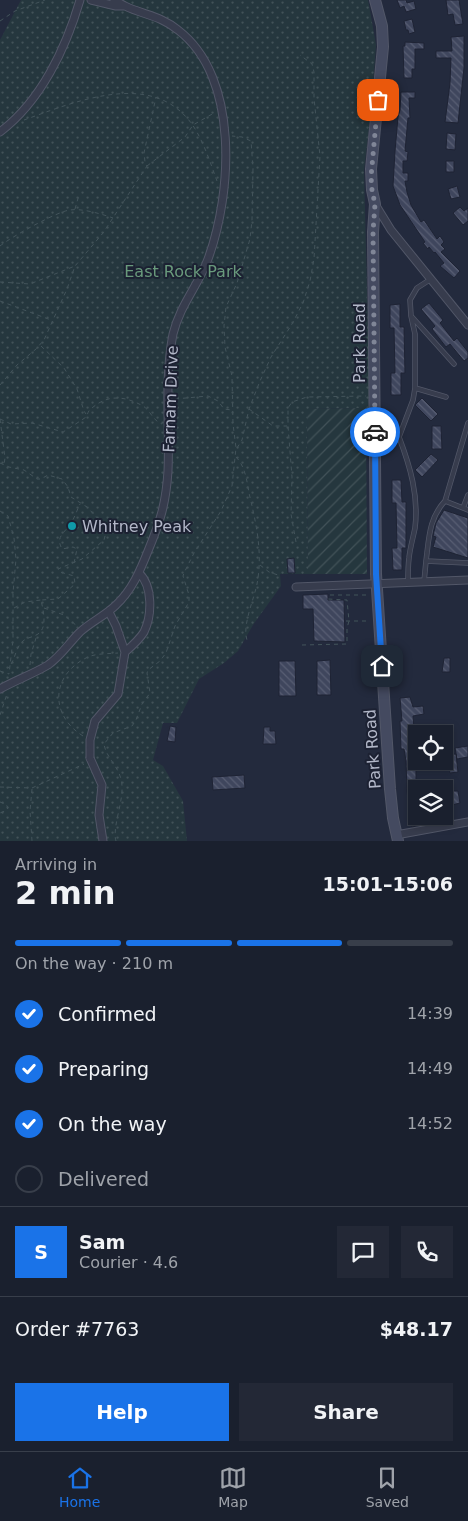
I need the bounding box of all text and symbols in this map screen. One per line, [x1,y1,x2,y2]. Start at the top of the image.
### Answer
pin [357,79,399,121]
icon: bag [364,86,392,114]
park label: East Rock Park [124,262,242,281]
street label: Park Road [350,303,369,383]
street label: Farnam Drive [159,345,182,453]
courier [350,407,400,457]
icon: car [361,418,389,446]
place label: Whitney Peak [82,517,192,536]
marker: Whitney Peak [66,520,78,532]
pin [361,645,403,687]
icon: home [368,652,396,680]
street label: Park Road [360,708,385,789]
map controls [408,725,453,825]
button: locate [408,725,453,770]
button: layers [408,780,453,825]
text: Arriving in [15,855,97,874]
text: 15:01–15:06 [323,873,453,895]
text: 2 min [15,874,116,912]
text: On the way · 210 m [15,954,173,973]
icon: check [15,1000,43,1028]
text: Confirmed [58,1003,157,1025]
text: 14:39 [407,1004,453,1023]
icon: check [15,1055,43,1083]
text: Preparing [58,1058,149,1080]
text: 14:49 [407,1059,453,1078]
icon: check [15,1110,43,1138]
text: On the way [58,1113,167,1135]
text: 14:52 [407,1114,453,1133]
text: Delivered [58,1168,149,1190]
button: chat [337,1226,389,1278]
button: phone [401,1226,453,1278]
text: Sam [79,1231,125,1253]
text: S [34,1241,48,1263]
text: Courier · 4.6 [79,1253,178,1272]
text: Order #7763 [15,1318,139,1340]
text: $48.17 [380,1318,453,1340]
button: Help [15,1383,229,1441]
button: Share [239,1383,453,1441]
tab: Home [59,1464,100,1510]
tab: Map [218,1464,248,1510]
tab: Saved [366,1464,409,1510]

